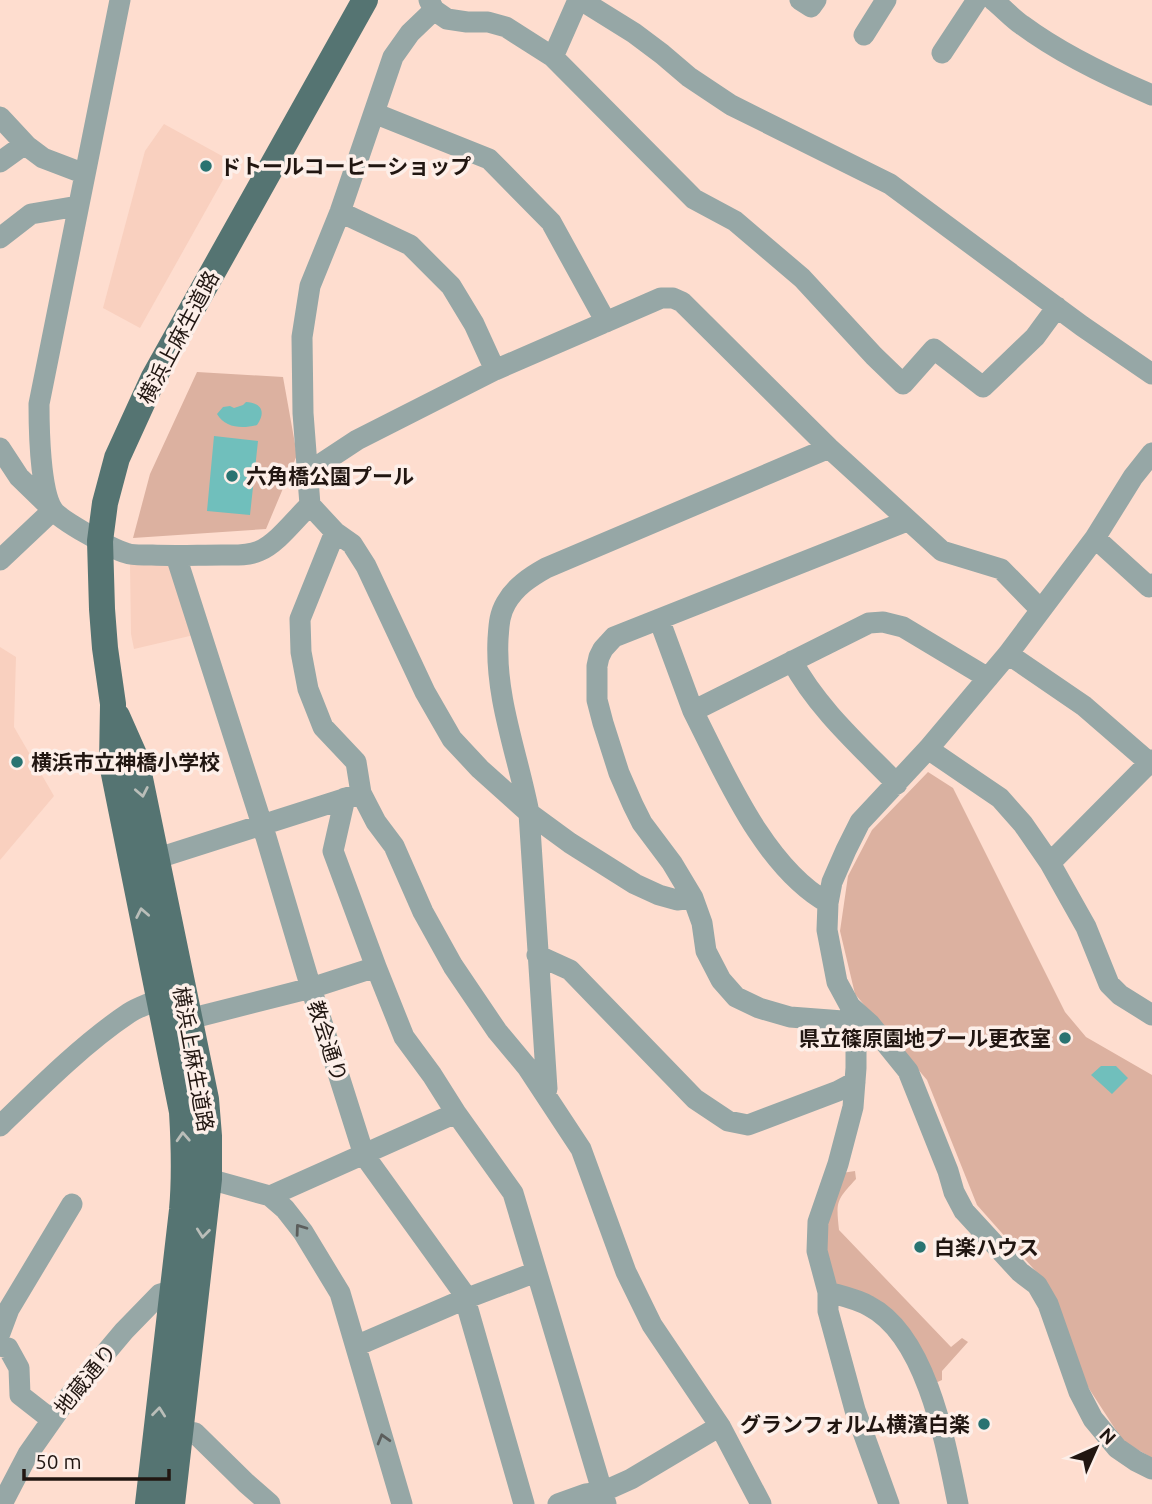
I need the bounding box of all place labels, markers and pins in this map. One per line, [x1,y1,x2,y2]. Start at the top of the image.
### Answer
place label: ドトールコーヒーショップ [220,154,471,178]
marker: ドトールコーヒーショップ [198,158,214,174]
place label: 六角橋公園プール [246,464,414,488]
marker: 六角橋公園プール [224,468,240,484]
place label: 横浜市立神橋小学校 [31,750,220,774]
marker: 横浜市立神橋小学校 [9,754,25,770]
place label: 県立篠原園地プール更衣室 [799,1026,1051,1050]
marker: 県立篠原園地プール更衣室 [1057,1030,1073,1046]
place label: 白楽ハウス [934,1235,1039,1259]
marker: 白楽ハウス [912,1239,928,1255]
place label: グランフォルム横濱白楽 [740,1412,970,1436]
marker: グランフォルム横濱白楽 [976,1416,992,1432]

